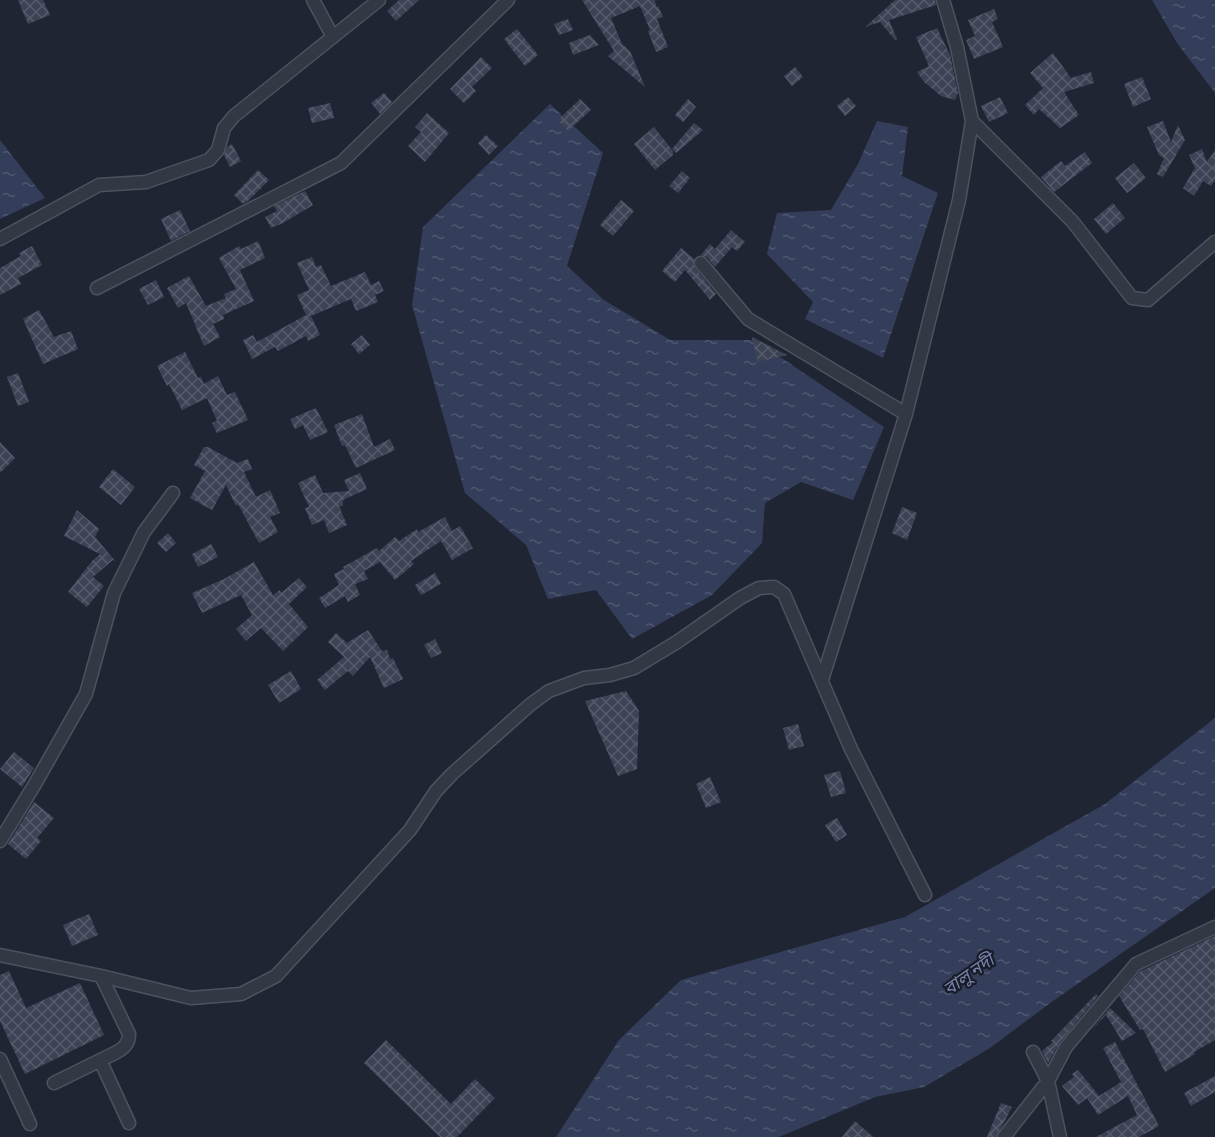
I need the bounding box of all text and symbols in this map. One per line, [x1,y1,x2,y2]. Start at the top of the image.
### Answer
water label: বালু নদী [939,947,1001,1000]

